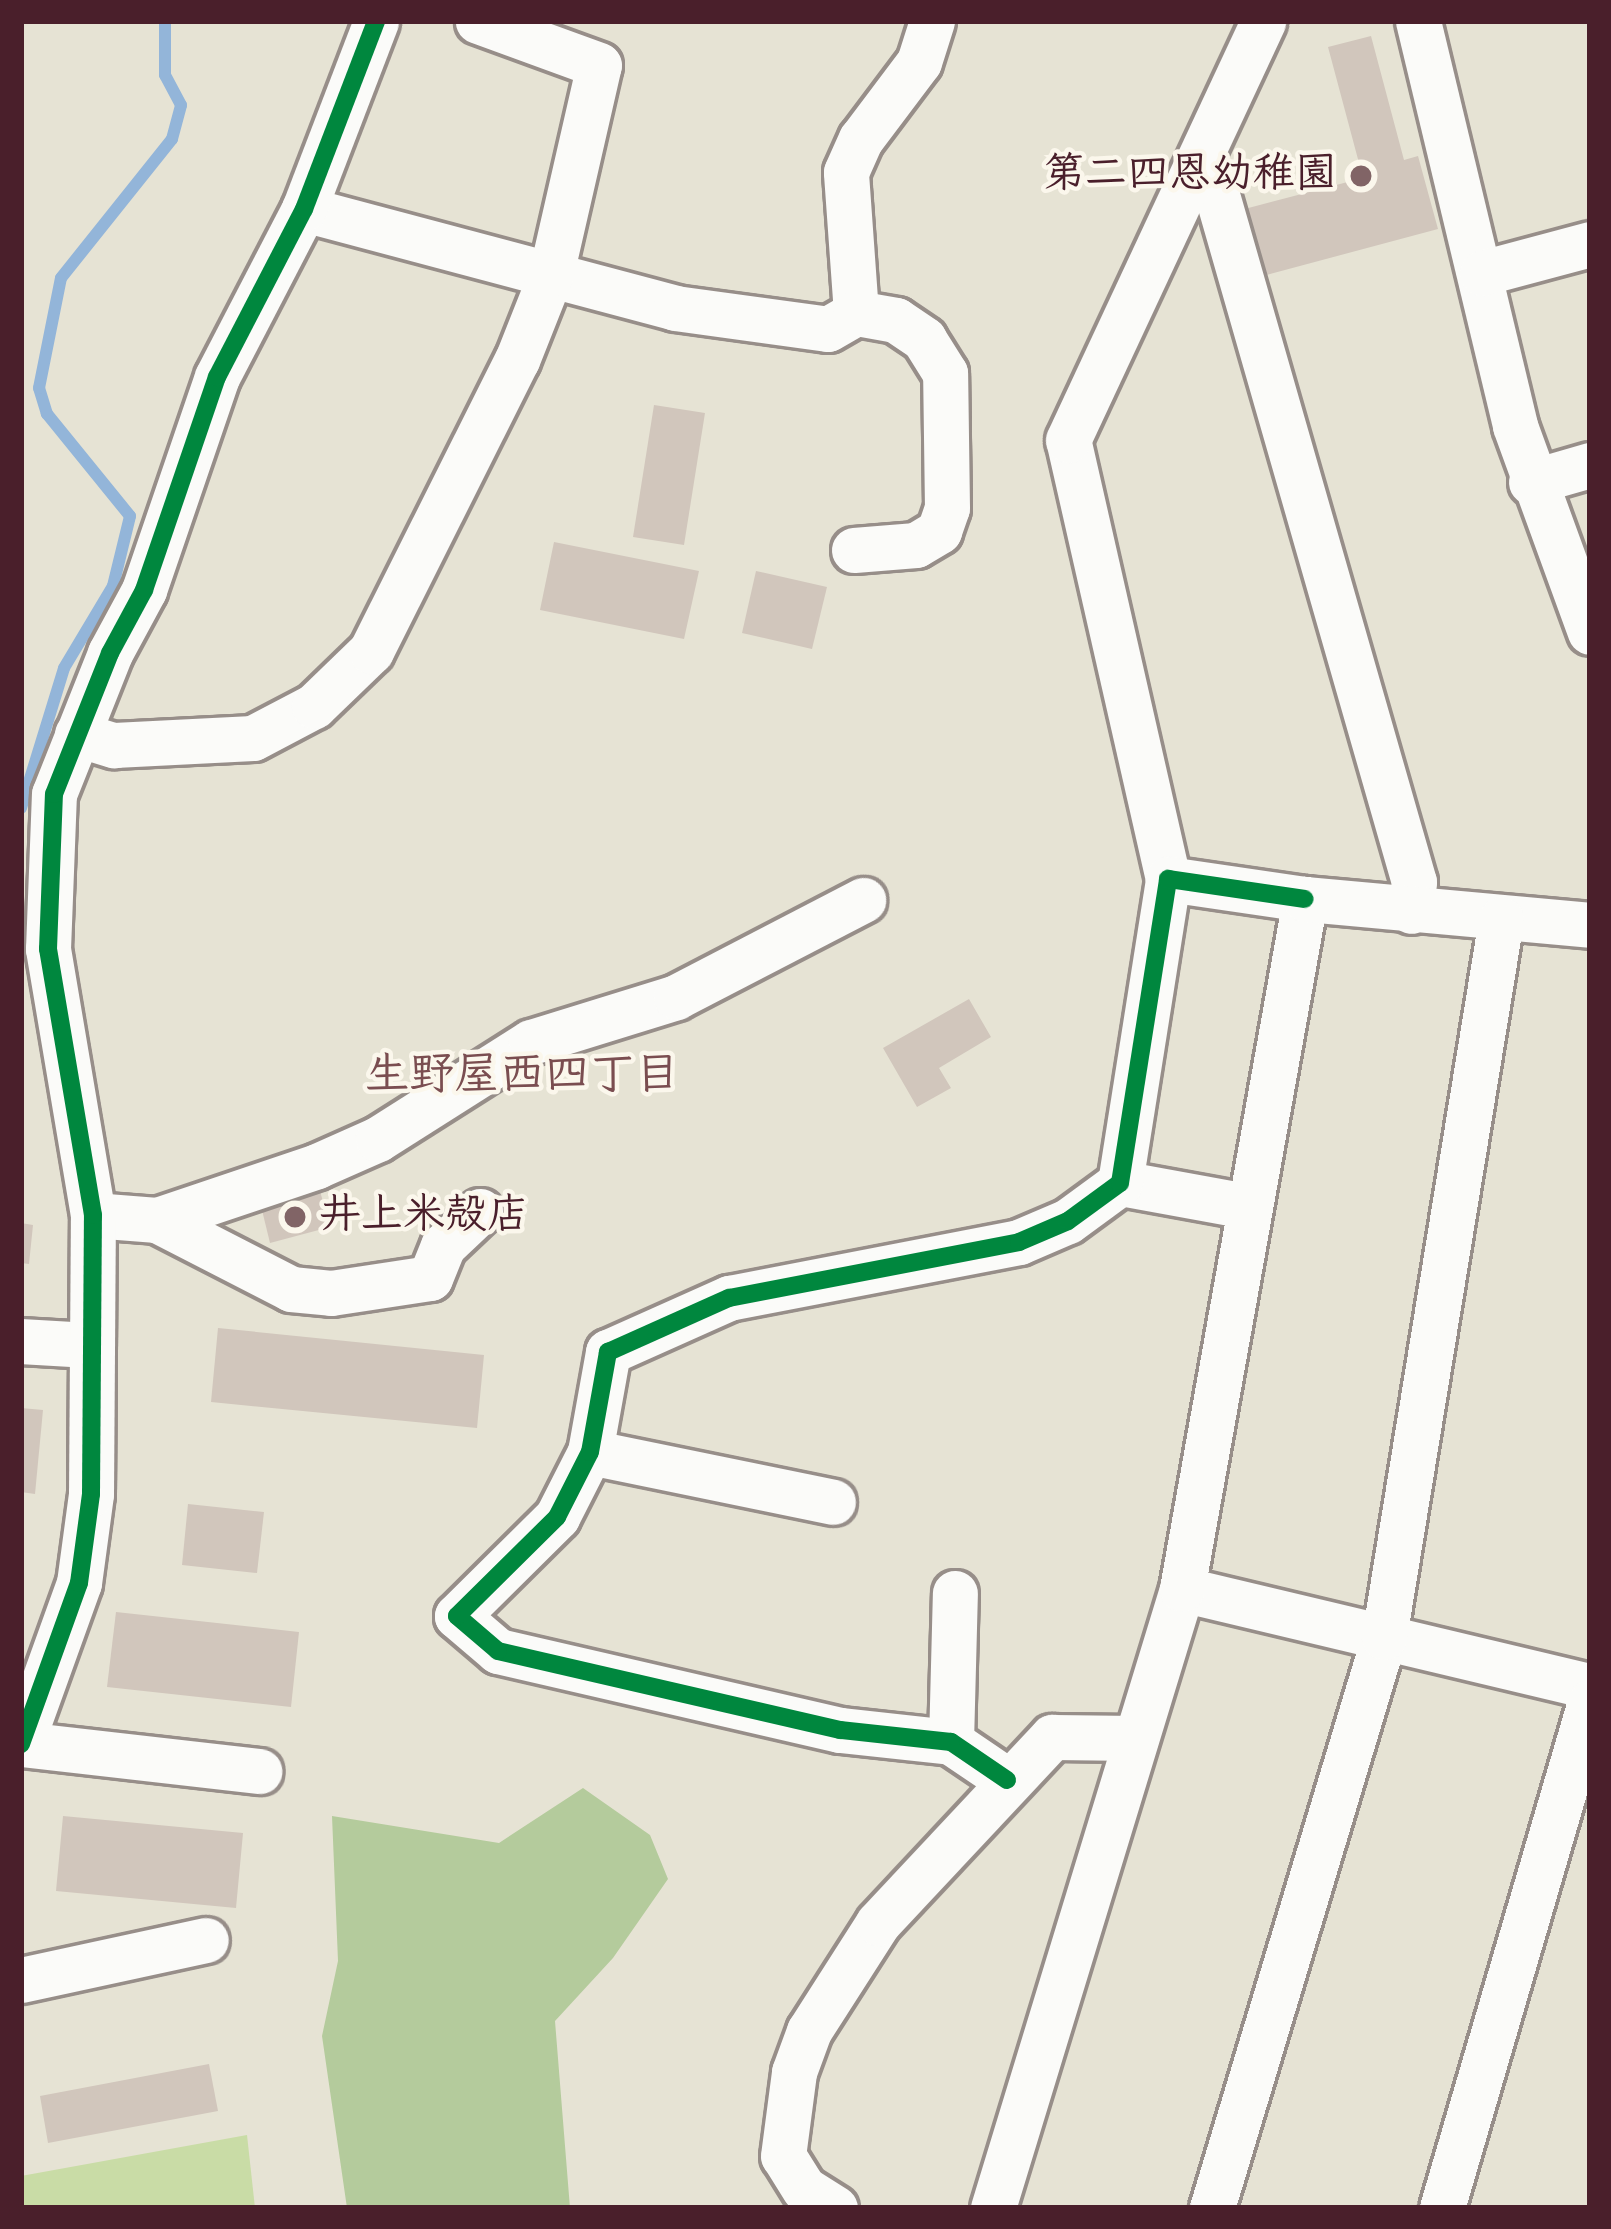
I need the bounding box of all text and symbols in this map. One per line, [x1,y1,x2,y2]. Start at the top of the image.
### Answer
place label: 第二四恩幼稚園 [1043,151,1337,201]
marker: 第二四恩幼稚園 [1348,163,1374,189]
district label: 生野屋西四丁目 [365,1051,679,1105]
place label: 井上米殻店 [319,1192,529,1242]
marker: 井上米殻店 [282,1204,308,1230]

